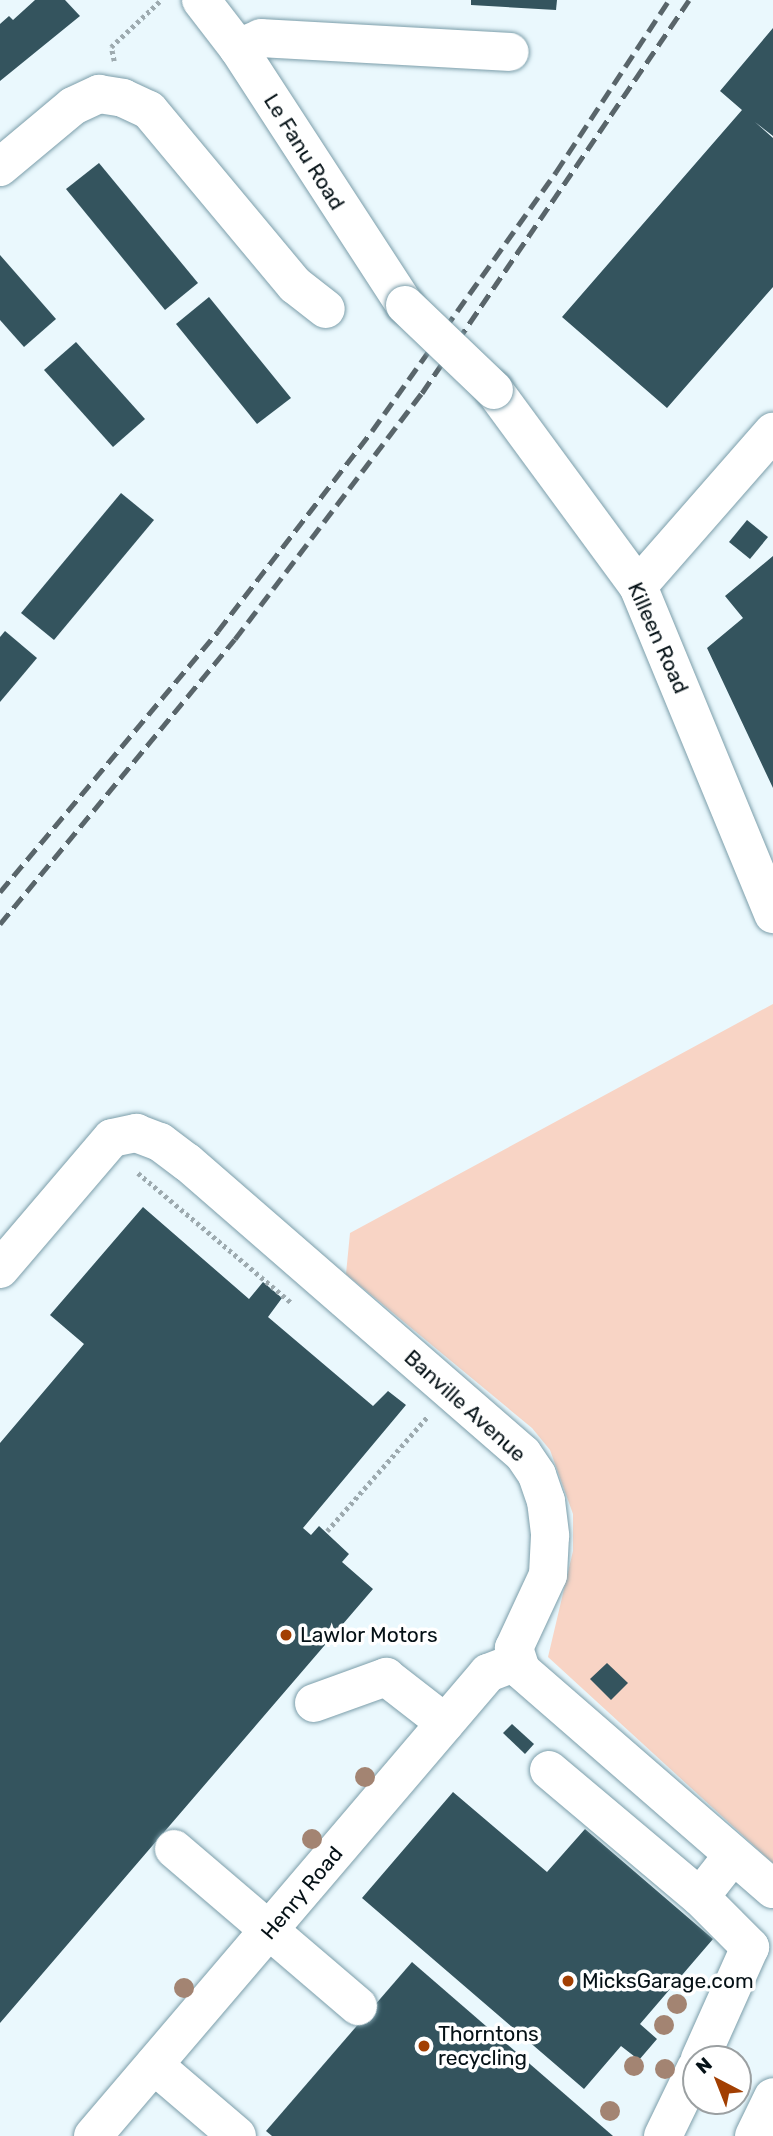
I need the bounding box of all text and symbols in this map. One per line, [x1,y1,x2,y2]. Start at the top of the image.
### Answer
street label: Le Fanu Road [258,89,350,215]
street label: Killeen Road [622,578,694,698]
street label: Banville Avenue [399,1345,531,1467]
place label: Lawlor Motors [300,1622,438,1648]
marker: Lawlor Motors [278,1627,294,1643]
street label: Henry Road [256,1841,348,1945]
place label: MicksGarage.com [582,1968,754,1994]
marker: MicksGarage.com [560,1973,576,1989]
place label: Thorntons recycling [438,2021,539,2071]
marker: Thorntons recycling [416,2038,432,2054]
north arrow [682,2045,752,2115]
text: N [691,2052,717,2079]

